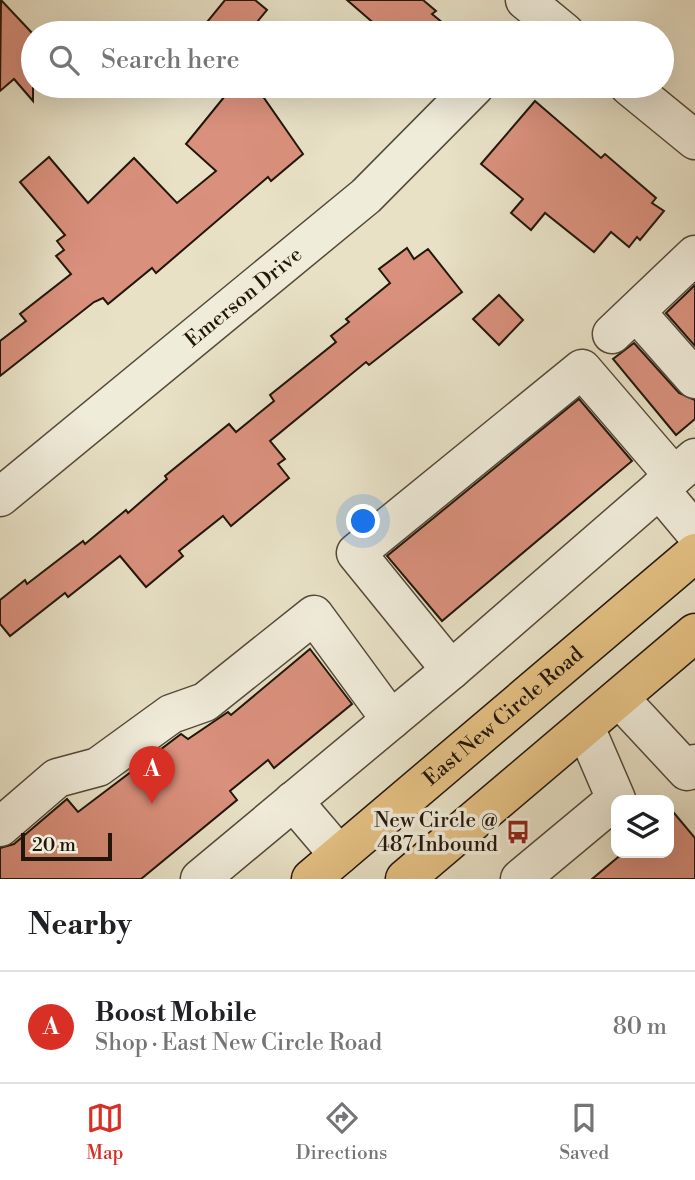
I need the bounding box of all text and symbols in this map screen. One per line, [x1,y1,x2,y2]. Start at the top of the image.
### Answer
search box [21,21,674,98]
icon: search [45,41,83,79]
text: Search here [101,44,240,76]
street label: Emerson Drive [180,242,308,353]
your location [346,504,380,538]
street label: East New Circle Road [419,642,589,792]
pin: A [129,746,175,804]
map controls [611,795,674,858]
button: layers [611,795,674,858]
place label: New Circle @ 487 Inbound [374,808,498,858]
bus stop icon: New Circle @ 487 Inbound [504,818,532,846]
scale bar [21,830,112,862]
text: 20 m [32,833,76,857]
text: Nearby [28,906,132,944]
text: Boost Mobile [95,997,257,1029]
text: A [43,1013,59,1041]
text: 80 m [613,1013,667,1041]
text: Shop · East New Circle Road [95,1029,382,1057]
tab: Map [86,1099,124,1165]
tab: Directions [296,1099,387,1165]
tab: Saved [559,1099,609,1165]

